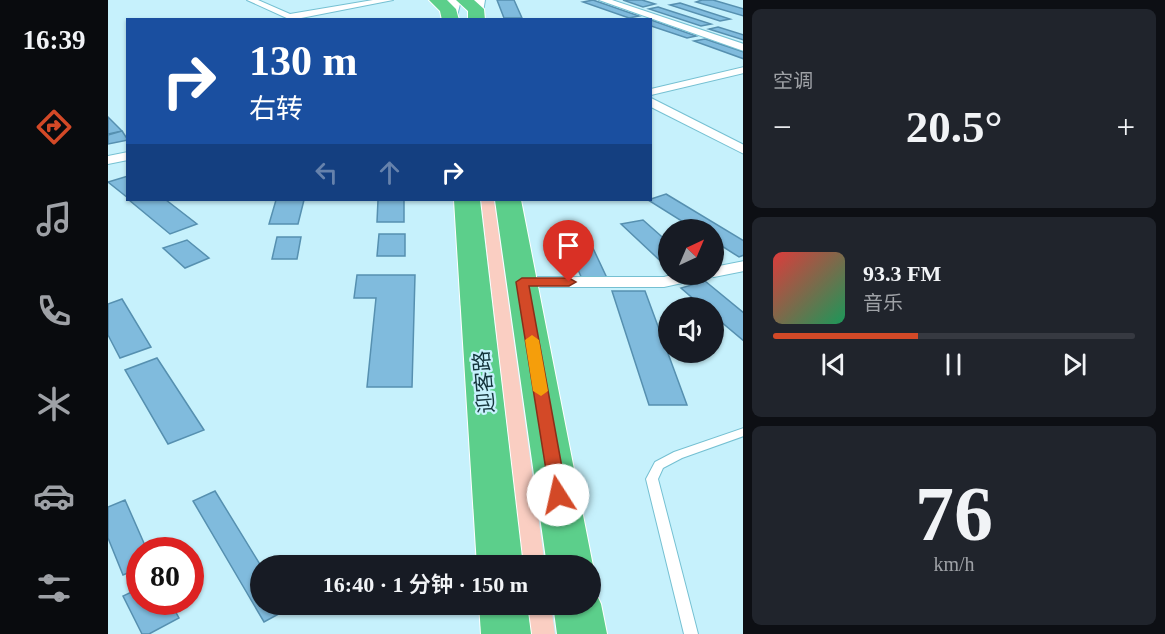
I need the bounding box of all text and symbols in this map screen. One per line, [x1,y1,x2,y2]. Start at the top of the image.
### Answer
text: 16:39 [23,25,86,55]
text: 130 m [249,38,358,84]
icon: right [150,42,228,120]
text: 空调 [773,70,813,92]
text: 右转 [249,94,303,124]
text: 20.5° [906,102,1002,152]
icon: directions [33,106,75,148]
text: − [773,109,792,145]
text: + [1116,109,1135,145]
icon: left [310,156,343,189]
icon: ahead [373,156,406,189]
icon: right [436,156,469,189]
icon: music [33,198,75,240]
north arrow [658,219,724,285]
map controls [658,219,724,363]
pin [543,220,594,282]
icon: arrive [552,229,585,262]
text: 93.3 FM [863,261,941,286]
icon: phone [33,290,75,332]
text: 音乐 [863,292,903,314]
button: sound [658,297,724,363]
icon: previous [817,348,850,381]
icon: pause [937,348,970,381]
icon: next [1058,348,1091,381]
street label: 迎客路 [469,350,499,414]
icon: climate [33,383,75,425]
position arrow [526,463,590,527]
text: 76 [915,470,993,557]
icon: car [33,475,75,517]
speed limit sign: 80 [126,537,204,615]
text: km/h [933,553,975,575]
icon: filters [33,567,75,609]
text: 16:40 · 1 分钟 · 150 m [323,572,528,597]

